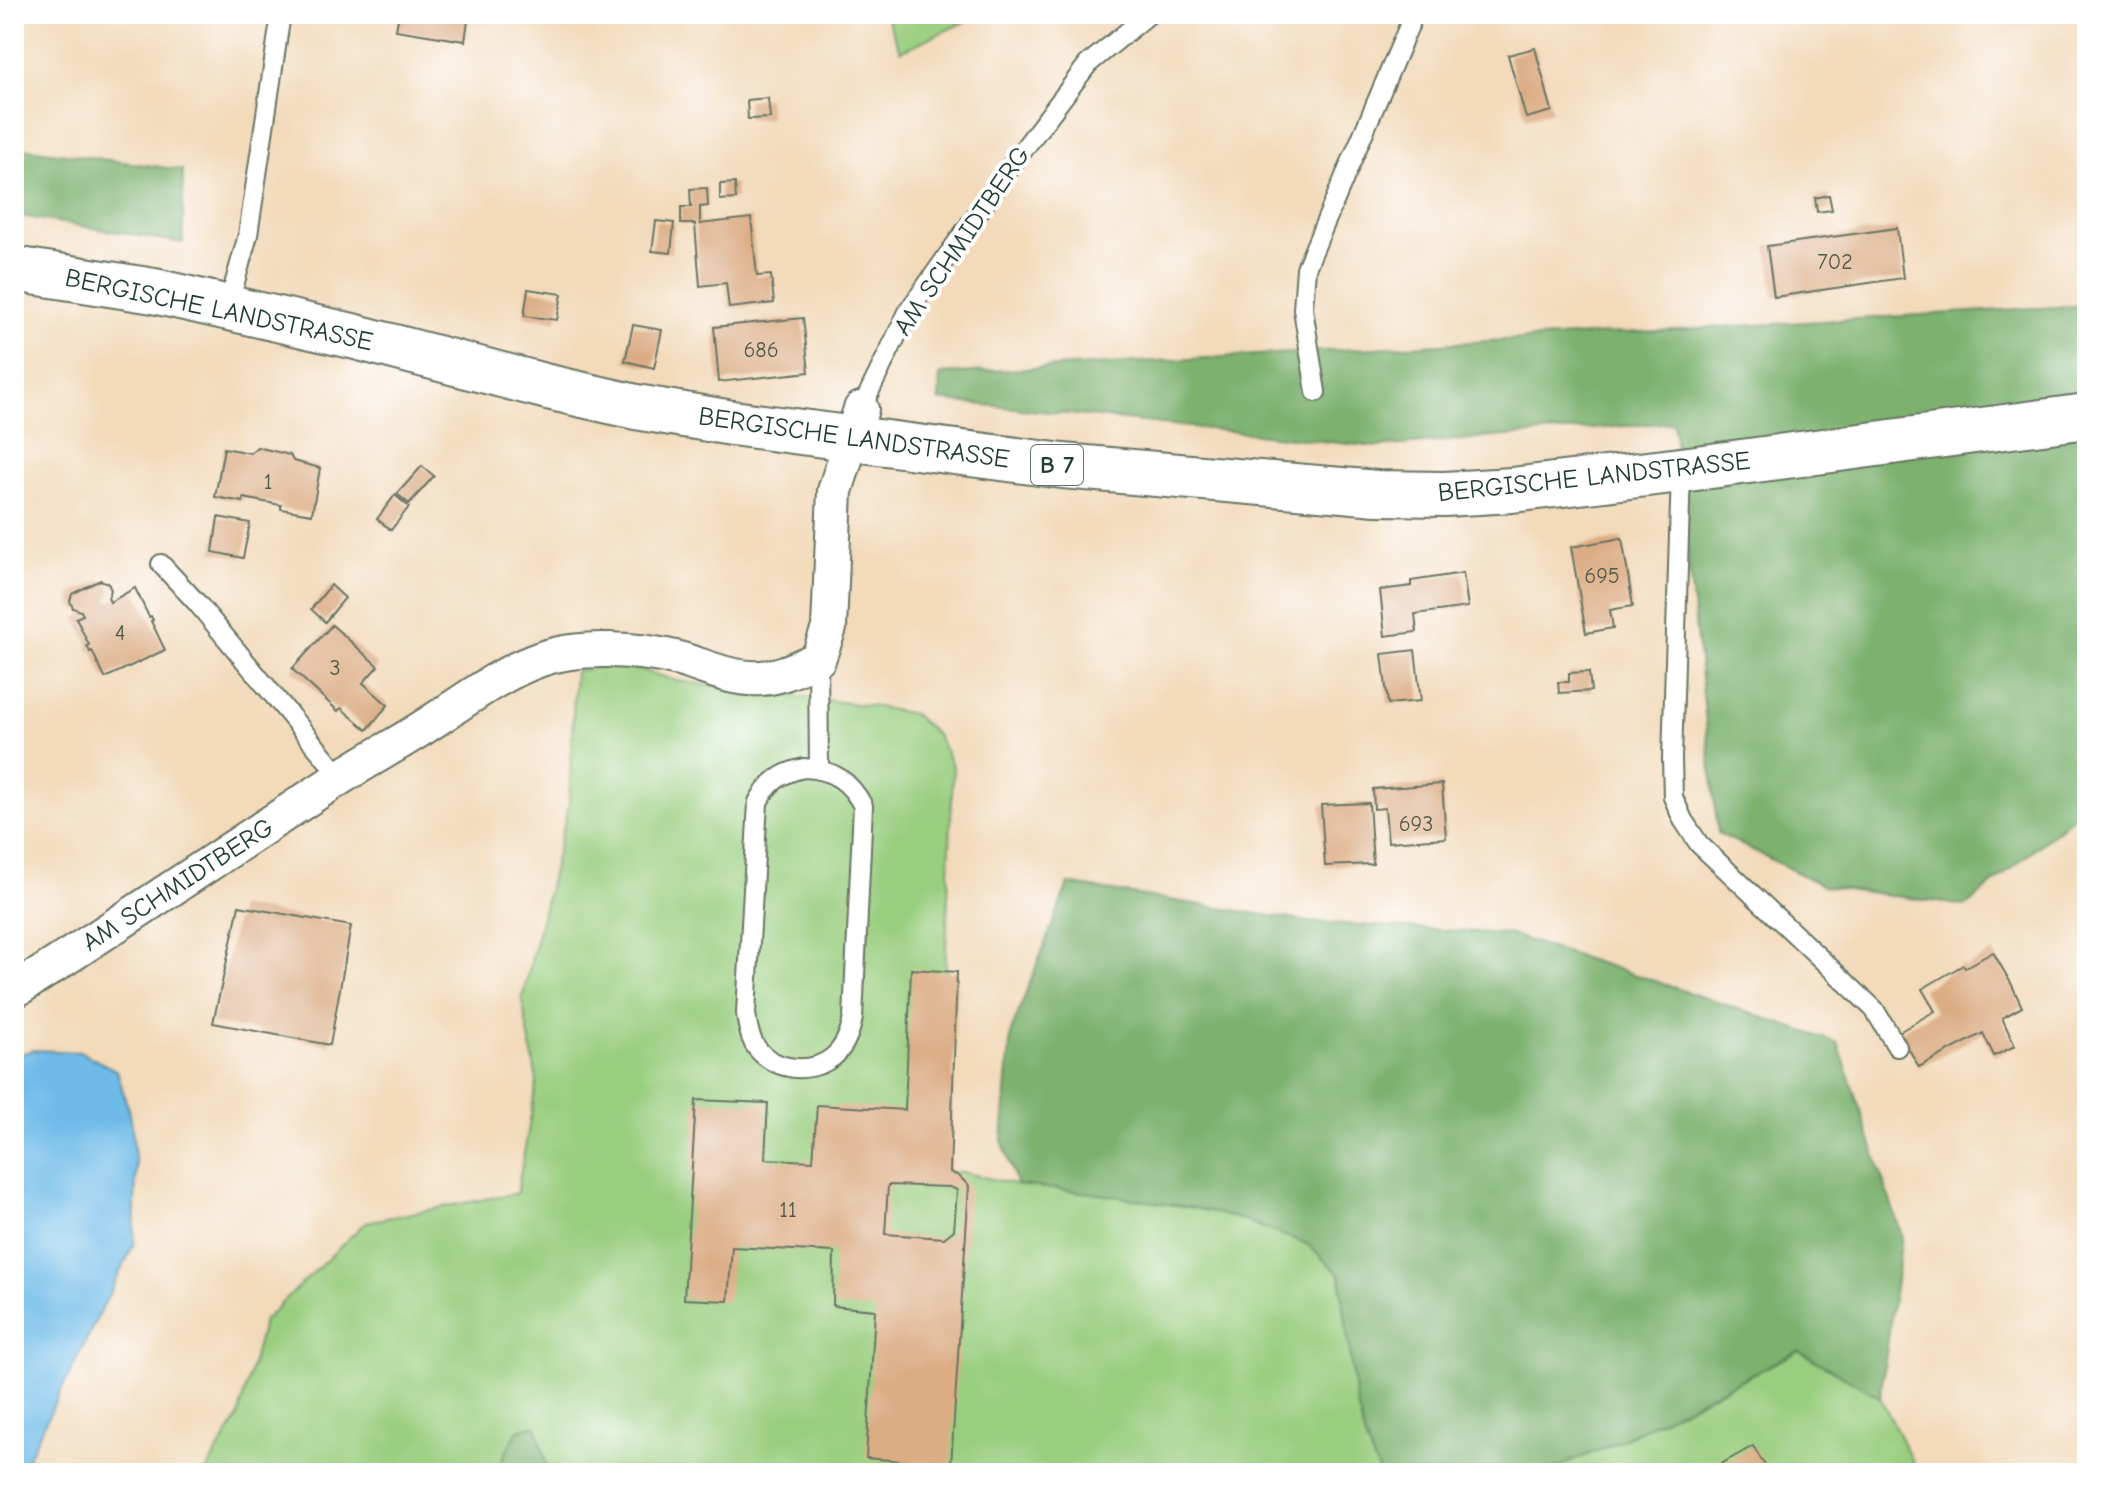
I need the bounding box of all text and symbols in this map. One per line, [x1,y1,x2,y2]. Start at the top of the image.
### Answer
street label: AM SCHMIDTBERG [888,141,1036,341]
house number: 702 [1817,249,1853,275]
street label: BERGISCHE LANDSTRASSE [62,263,376,357]
house number: 686 [743,337,779,363]
street label: BERGISCHE LANDSTRASSE [696,401,1012,475]
road number: B 7 [1031,445,1083,485]
street label: BERGISCHE LANDSTRASSE [1436,446,1752,508]
house number: 1 [264,469,272,495]
house number: 695 [1584,563,1620,589]
house number: 4 [115,620,125,646]
house number: 3 [329,655,341,681]
house number: 693 [1399,811,1433,837]
street label: AM SCHMIDTBERG [77,812,279,958]
house number: 11 [779,1197,797,1223]

